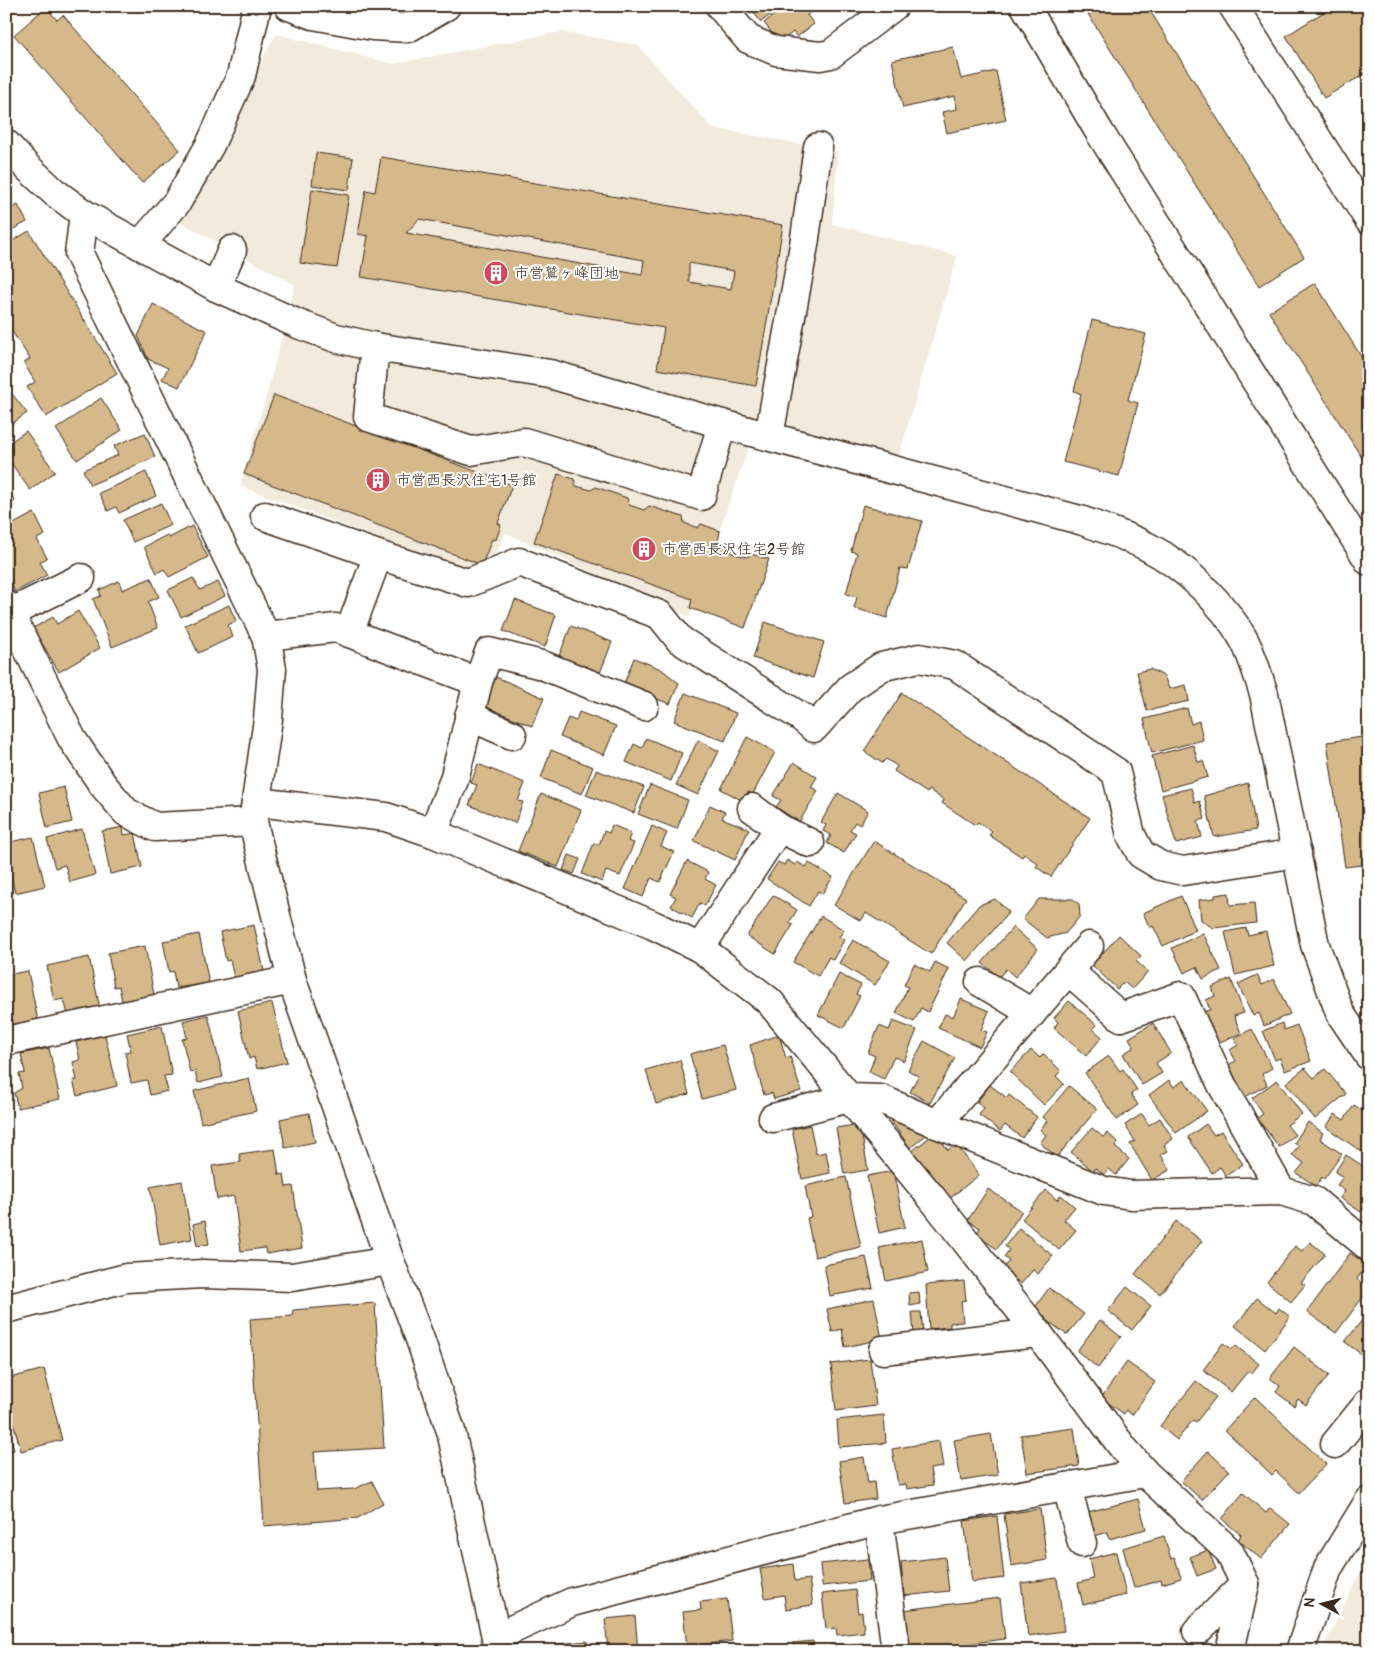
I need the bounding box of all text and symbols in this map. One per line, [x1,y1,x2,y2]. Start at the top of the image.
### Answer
building icon: 市営鷲ヶ峰団地 [483,260,509,286]
place label: 市営鷲ヶ峰団地 [514,264,619,283]
building icon: 市営西長沢住宅1号館 [365,467,391,493]
place label: 市営西長沢住宅1号館 [396,471,537,490]
building icon: 市営西長沢住宅2号館 [631,536,657,562]
place label: 市営西長沢住宅2号館 [662,540,805,559]
north arrow [1298,1580,1348,1630]
text: N [1301,1597,1319,1608]

